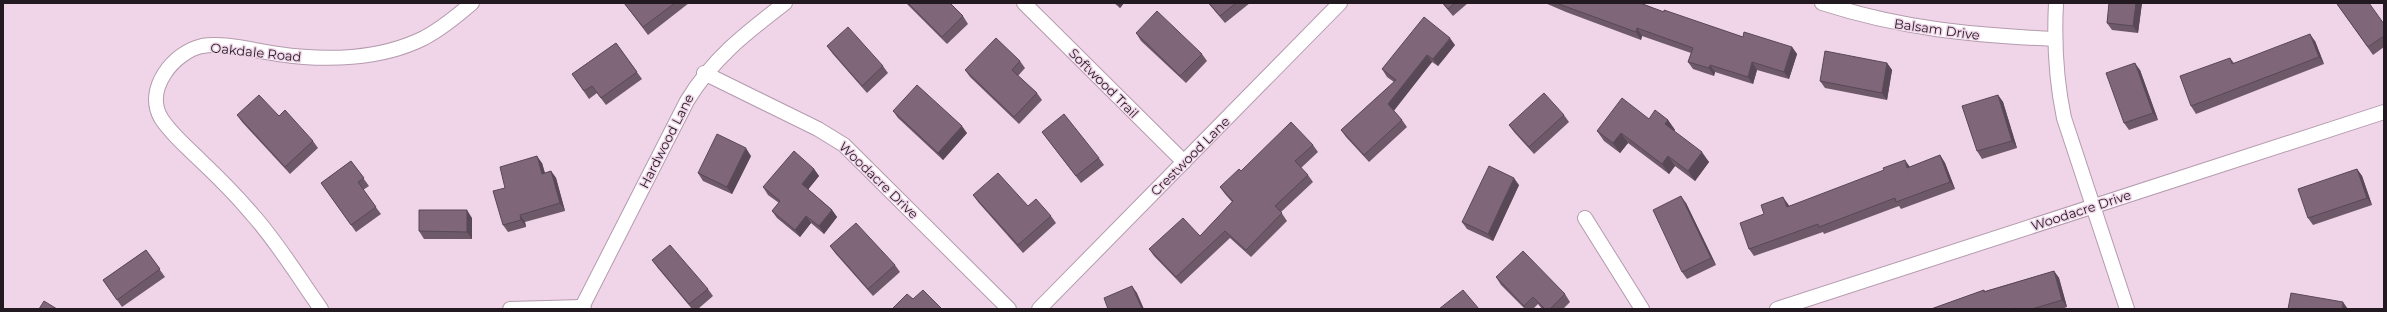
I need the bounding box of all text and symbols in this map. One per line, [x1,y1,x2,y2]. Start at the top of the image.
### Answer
street label: Balsam Drive [1893,15,1981,43]
street label: Oakdale Road [210,39,302,65]
street label: Softwood Trail [1066,45,1142,121]
street label: Hardwood Lane [635,91,697,191]
street label: Crestwood Lane [1147,113,1233,199]
street label: Woodacre Drive [836,138,922,222]
street label: Woodacre Drive [2029,186,2133,234]

